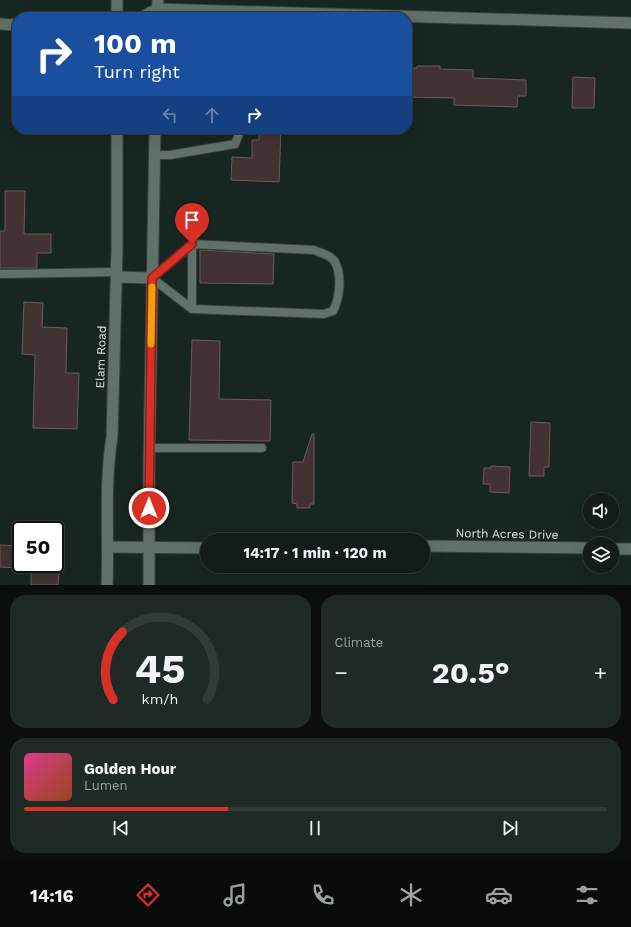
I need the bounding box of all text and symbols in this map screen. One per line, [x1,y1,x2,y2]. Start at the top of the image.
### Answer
text: 100 m [94,27,177,60]
icon: right [28,28,80,80]
text: Turn right [94,61,180,82]
icon: left [159,104,181,126]
icon: ahead [201,104,223,126]
icon: right [243,104,265,126]
pin [175,203,209,244]
icon: arrive [181,209,203,231]
street label: Elam Road [93,325,109,389]
position arrow [128,487,170,529]
map controls [583,493,619,573]
button: sound [583,493,619,529]
speed limit sign: 50 [12,521,64,573]
street label: North Acres Drive [455,526,559,542]
button: layers [583,537,619,573]
text: 14:17 · 1 min · 120 m [243,544,387,562]
text: Climate [335,635,383,650]
text: 45 [135,643,186,692]
text: 20.5° [432,655,510,690]
text: − [335,660,348,685]
text: + [594,660,607,685]
text: km/h [142,690,179,706]
text: Golden Hour [84,760,176,778]
text: Lumen [84,778,128,793]
icon: previous [110,817,132,839]
icon: pause [304,817,326,839]
icon: next [499,817,521,839]
icon: directions [134,881,162,909]
icon: music [221,881,249,909]
icon: phone [309,881,337,909]
icon: climate [397,881,425,909]
icon: car [485,881,513,909]
icon: filters [573,881,601,909]
text: 14:16 [30,885,74,906]

